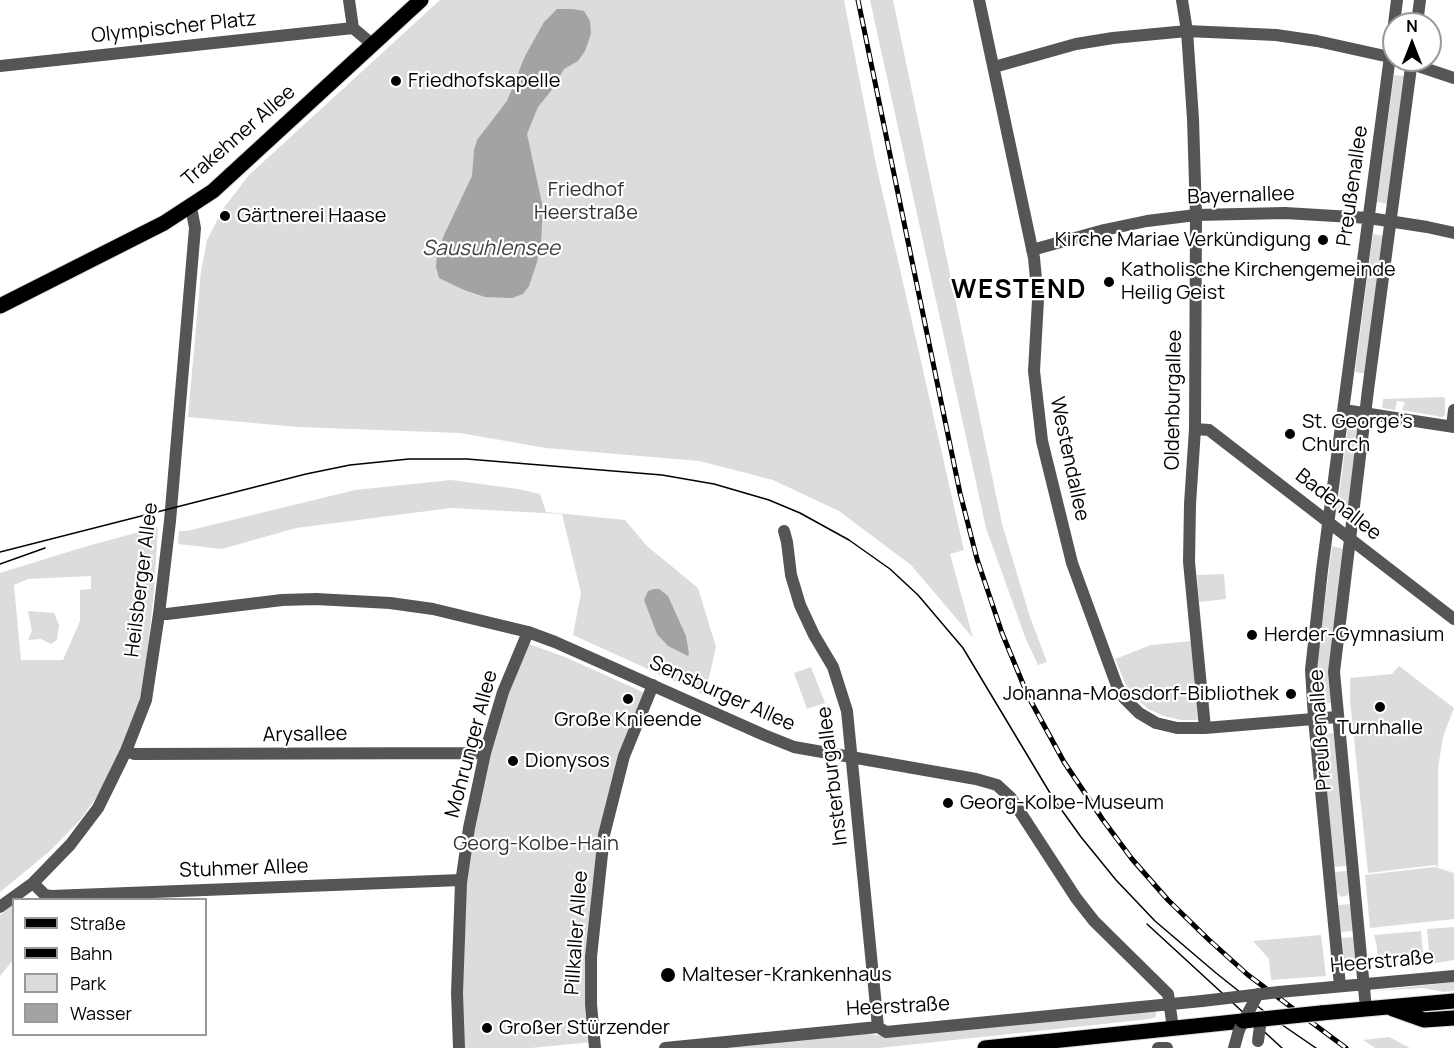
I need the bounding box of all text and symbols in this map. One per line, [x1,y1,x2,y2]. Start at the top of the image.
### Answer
street label: Olympischer Platz [90,7,258,49]
north arrow [1382,12,1442,72]
text: N [1406,15,1418,37]
place label: Friedhofskapelle [408,69,560,93]
marker: Friedhofskapelle [389,74,403,88]
street label: Trakehner Allee [177,80,301,192]
street label: Preußenallee [1333,124,1373,248]
park label: Friedhof Heerstraße [534,178,638,225]
street label: Bayernallee [1187,182,1295,210]
place label: Gärtnerei Haase [237,204,386,228]
marker: Gärtnerei Haase [218,209,232,223]
place label: Kirche Mariae Verkündigung [1055,228,1311,252]
marker: Kirche Mariae Verkündigung [1316,233,1330,247]
water label: Sausuhlensee [422,236,560,262]
place label: Katholische Kirchengemeinde Heilig Geist [1121,258,1396,305]
district label: WESTEND [951,275,1087,307]
marker: Katholische Kirchengemeinde Heilig Geist [1102,275,1116,289]
street label: Oldenburgallee [1161,330,1187,470]
street label: Westendallee [1044,395,1094,523]
place label: St. George’s Church [1302,410,1413,457]
marker: St. George’s Church [1283,427,1297,441]
street label: Badenallee [1290,464,1386,546]
street label: Heilsberger Allee [121,501,163,659]
place label: Herder-Gymnasium [1264,623,1444,647]
marker: Herder-Gymnasium [1245,628,1259,642]
street label: Sensburger Allee [646,651,798,737]
street label: Mohrunger Allee [441,668,503,820]
street label: Preußenallee [1305,668,1337,792]
place label: Johanna-Moosdorf-Bibliothek [1003,682,1279,706]
marker: Johanna-Moosdorf-Bibliothek [1284,687,1298,701]
marker: Große Knieende [621,692,635,706]
marker: Turnhalle [1373,700,1387,714]
street label: Insterburgallee [813,705,853,847]
place label: Große Knieende [554,708,702,732]
place label: Turnhalle [1337,716,1423,740]
street label: Arysallee [262,722,348,748]
place label: Dionysos [525,749,610,773]
marker: Dionysos [506,754,520,768]
place label: Georg-Kolbe-Museum [960,791,1164,815]
marker: Georg-Kolbe-Museum [941,796,955,810]
park label: Georg-Kolbe-Hain [453,832,619,856]
street label: Stuhmer Allee [179,855,309,883]
street label: Pillkaller Allee [561,870,593,996]
legend [12,898,207,1036]
text: Straße [70,911,126,935]
text: Bahn [70,941,112,965]
street label: Heerstraße [1329,946,1435,978]
place label: Malteser-Krankenhaus [682,963,892,987]
marker: Malteser-Krankenhaus [659,966,677,984]
text: Park [70,971,106,995]
street label: Heerstraße [845,992,951,1022]
text: Wasser [70,1001,132,1025]
place label: Großer Stürzender [499,1016,670,1040]
marker: Großer Stürzender [480,1021,494,1035]

